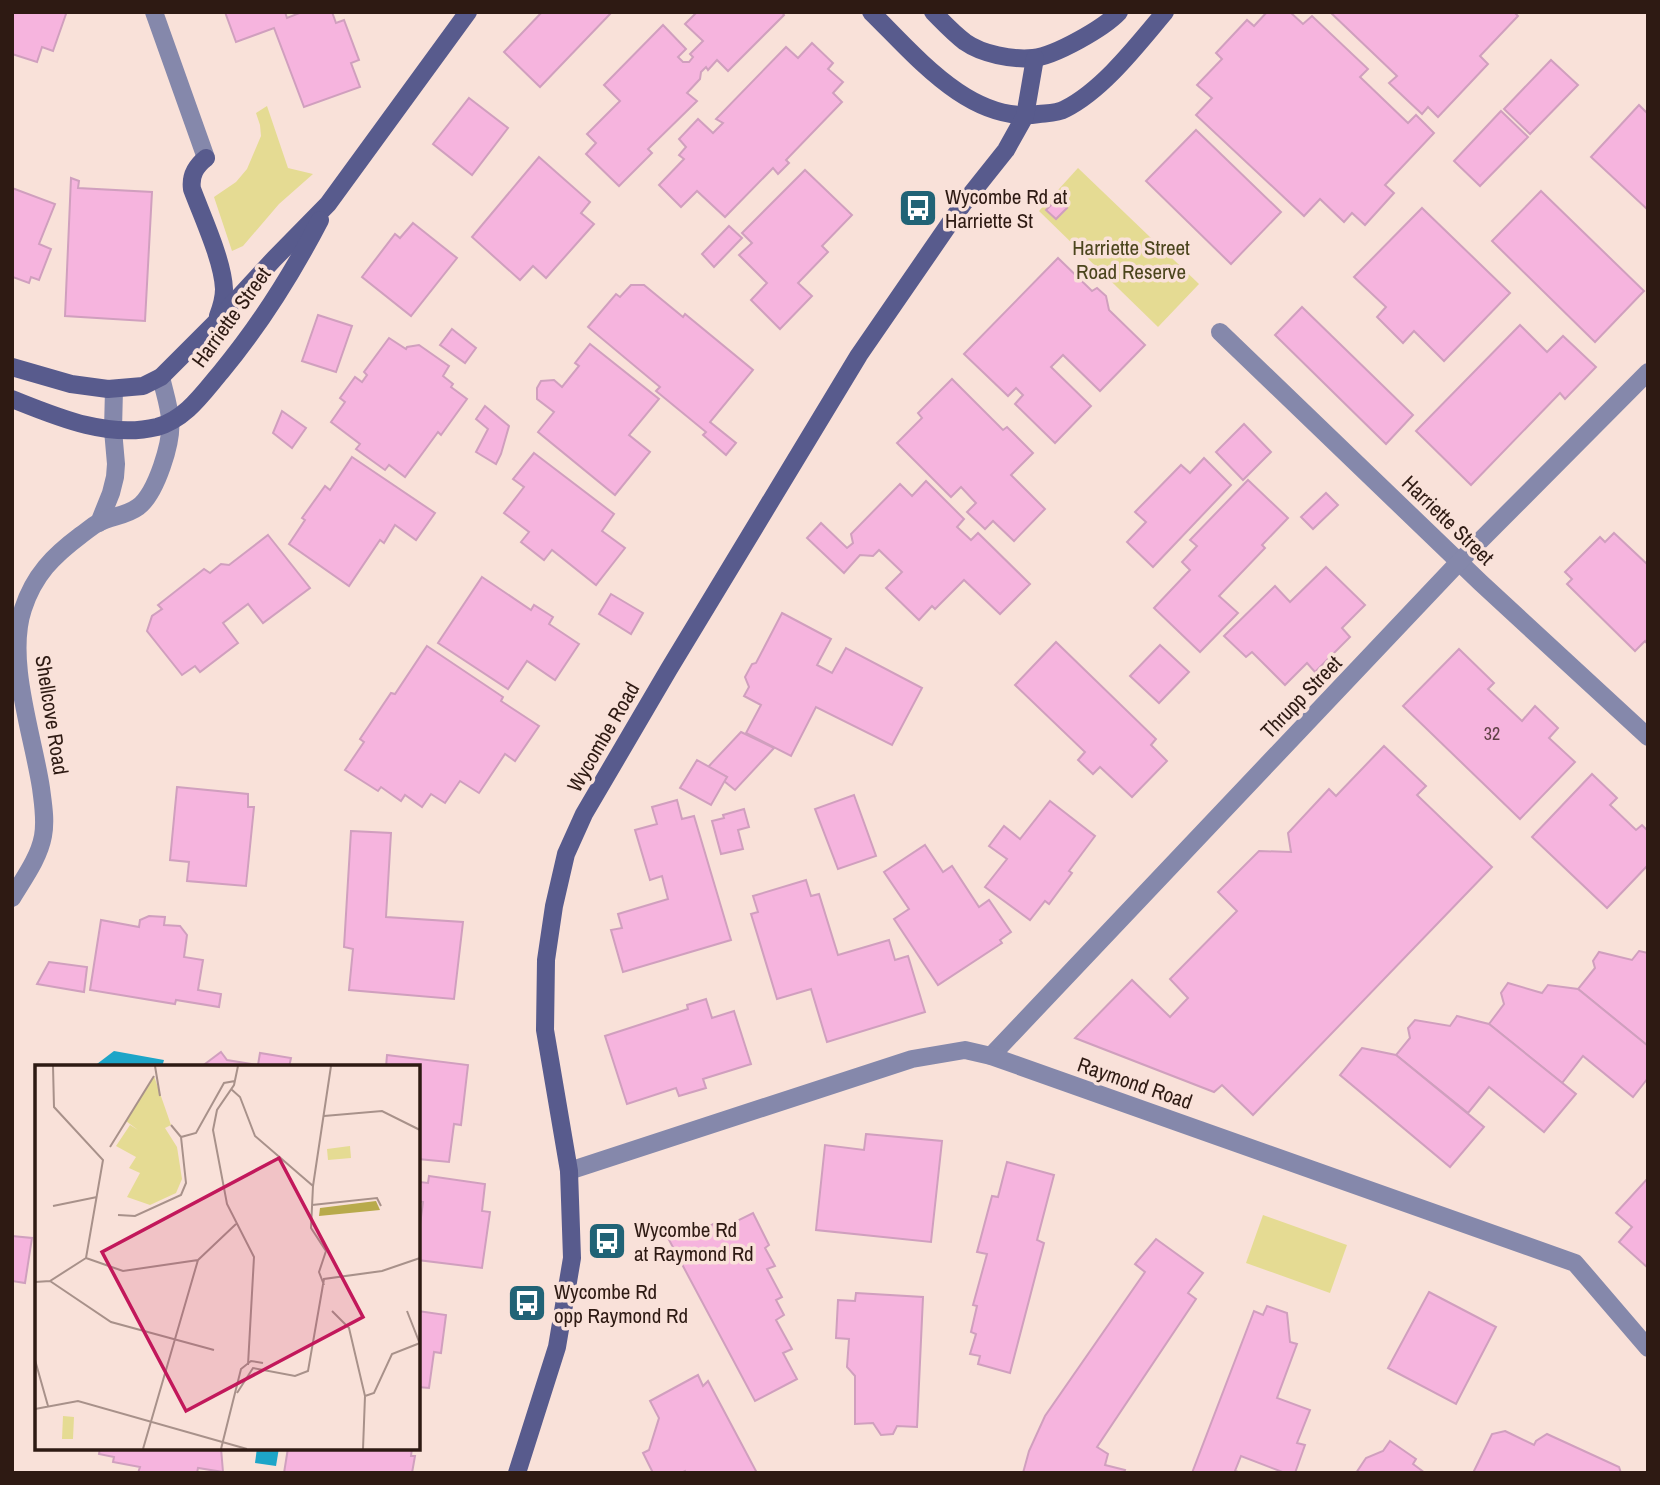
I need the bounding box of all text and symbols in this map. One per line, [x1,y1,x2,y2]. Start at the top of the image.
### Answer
place label: Wycombe Rd at Harriette St [945,182,1068,235]
bus stop icon: Wycombe Rd at Harriette St [897,187,939,229]
park label: Harriette Street Road Reserve [1072,233,1190,286]
street label: Harriette Street [185,261,277,373]
street label: Harriette Street [1396,469,1501,571]
street label: Thrupp Street [1254,649,1348,745]
street label: Shellcove Road [28,653,76,777]
street label: Wycombe Road [560,677,646,797]
house number: 32 [1484,721,1500,746]
street label: Raymond Road [1074,1050,1196,1116]
inset map [35,1065,420,1450]
place label: Wycombe Rd at Raymond Rd [634,1215,754,1268]
bus stop icon: Wycombe Rd at Raymond Rd [586,1220,628,1262]
place label: Wycombe Rd opp Raymond Rd [554,1277,688,1330]
bus stop icon: Wycombe Rd opp Raymond Rd [506,1282,548,1324]

